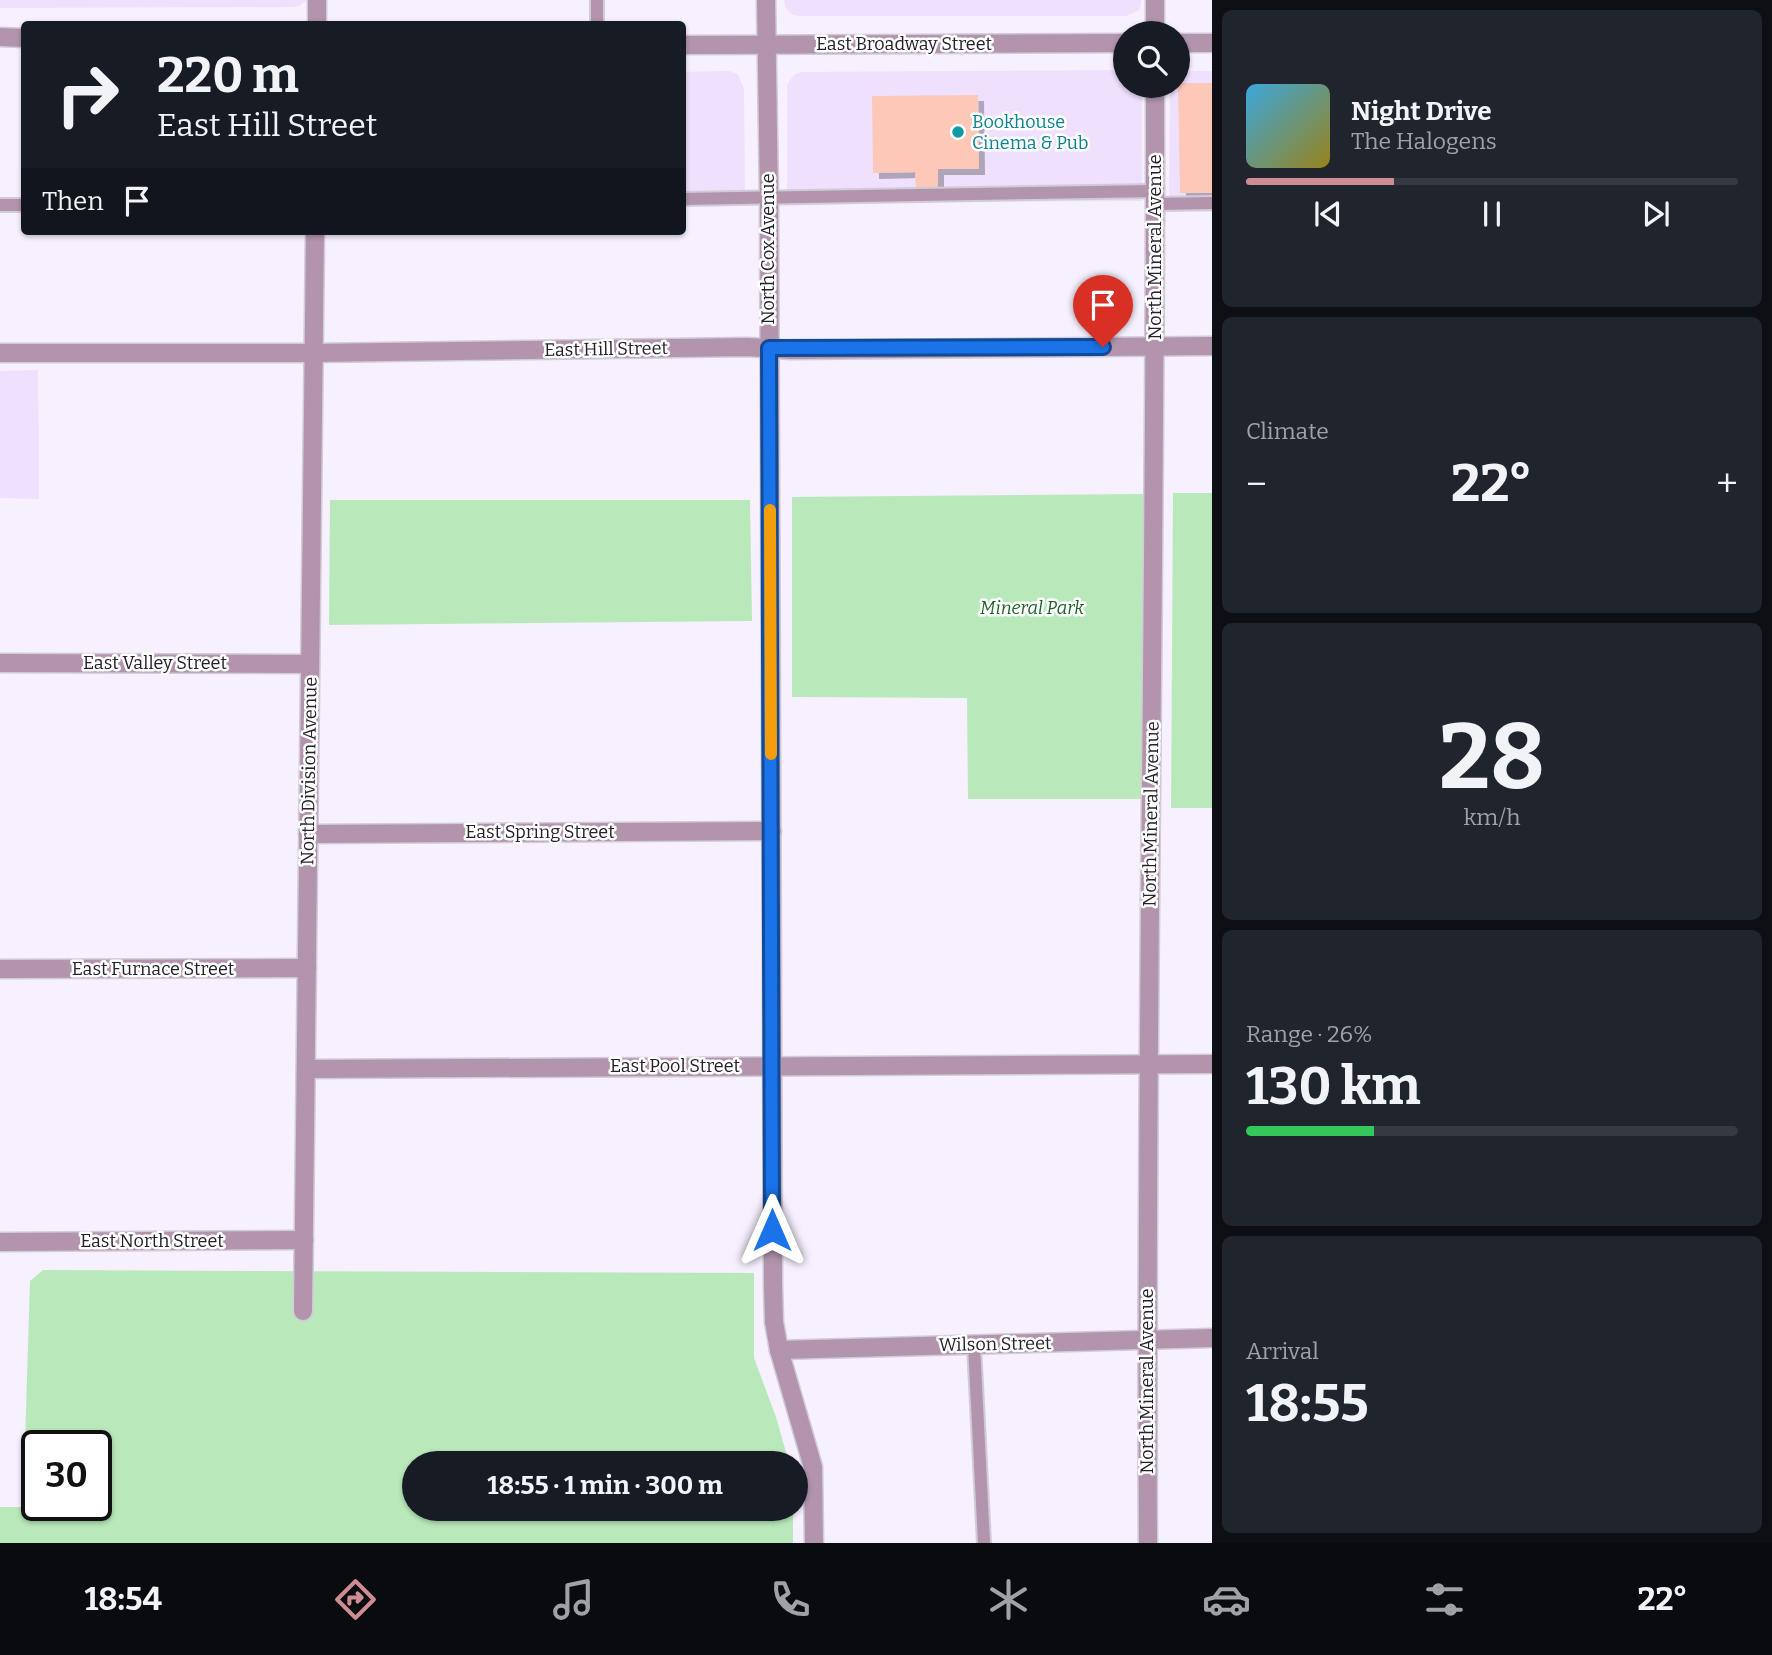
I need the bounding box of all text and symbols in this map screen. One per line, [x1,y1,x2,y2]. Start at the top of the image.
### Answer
map controls [1113,21,1190,98]
button: search [1113,21,1190,98]
street label: East Broadway Street [816,33,992,55]
text: 220 m [157,46,299,105]
icon: right [42,49,133,140]
text: Night Drive [1351,96,1492,127]
text: East Hill Street [157,106,377,144]
place label: Bookhouse Cinema & Pub [972,111,1088,154]
marker: Bookhouse Cinema & Pub [950,124,966,140]
text: The Halogens [1351,127,1497,155]
street label: North Mineral Avenue [1144,154,1166,340]
street label: North Cox Avenue [757,173,779,325]
icon: arrive [118,182,156,220]
text: Then [42,186,104,217]
icon: previous [1309,195,1347,233]
icon: pause [1473,195,1511,233]
icon: next [1637,195,1675,233]
pin [1073,275,1133,347]
icon: arrive [1084,286,1122,324]
street label: East Hill Street [544,337,669,361]
text: Climate [1246,417,1329,445]
text: 22° [1451,452,1532,515]
text: − [1246,461,1267,507]
text: + [1716,461,1738,507]
park label: Mineral Park [980,597,1084,619]
street label: East Valley Street [83,652,227,674]
street label: North Division Avenue [296,677,322,865]
text: 28 [1439,703,1545,812]
street label: North Mineral Avenue [1138,721,1164,907]
text: km/h [1464,803,1520,831]
street label: East Spring Street [465,821,615,843]
street label: East Furnace Street [72,958,235,980]
text: Range · 26% [1246,1020,1373,1048]
street label: East Pool Street [610,1055,741,1077]
text: 130 km [1246,1055,1421,1118]
position arrow [735,1193,809,1267]
street label: East North Street [80,1230,224,1252]
street label: North Mineral Avenue [1136,1288,1158,1474]
street label: Wilson Street [938,1332,1052,1356]
text: Arrival [1246,1337,1319,1365]
text: 18:55 [1246,1372,1369,1435]
speed limit sign: 30 [21,1430,112,1521]
text: 18:55 · 1 min · 300 m [487,1470,723,1501]
icon: directions [331,1575,380,1624]
icon: music [549,1575,598,1624]
icon: phone [766,1575,815,1624]
icon: climate [984,1575,1033,1624]
icon: car [1202,1575,1251,1624]
icon: filters [1420,1575,1469,1624]
text: 18:54 [84,1580,162,1618]
text: 22° [1637,1580,1688,1618]

